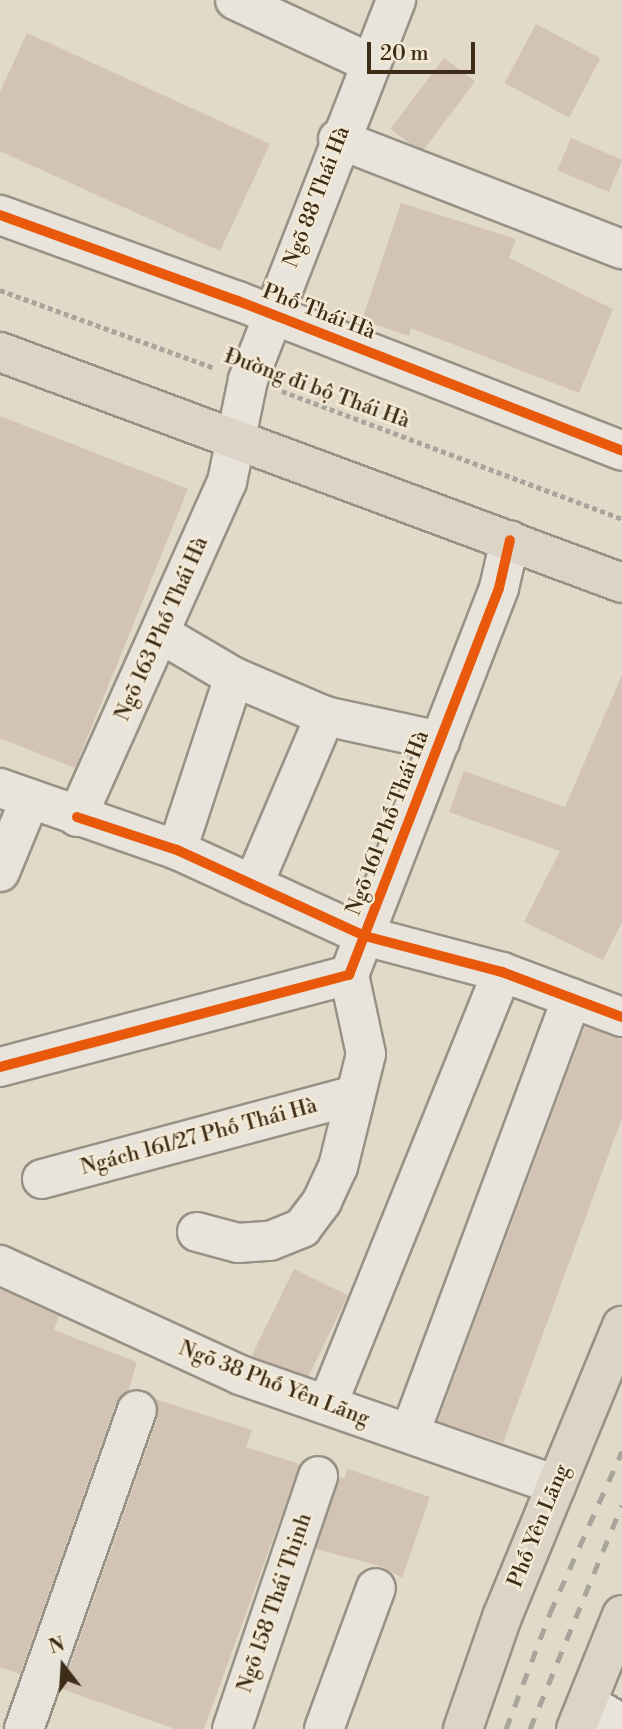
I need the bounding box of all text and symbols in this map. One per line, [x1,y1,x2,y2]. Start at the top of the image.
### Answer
scale bar [370,28,478,72]
text: 20 m [380,41,429,67]
street label: Ngõ 88 Thái Hà [279,123,355,271]
street label: Phố Thái Hà [259,279,379,345]
street label: Đường đi bộ Thái Hà [221,344,413,434]
street label: Ngõ 163 Phố Thái Hà [110,533,214,725]
street label: Ngõ 161 Phố Thái Hà [341,727,435,919]
street label: Ngách 161/27 Phố Thái Hà [78,1093,320,1181]
street label: Ngõ 38 Phố Yên Lãng [175,1336,373,1432]
street label: Phố Yên Lãng [503,1461,575,1591]
street label: Ngõ 158 Thái Thịnh [232,1510,318,1696]
north arrow [28,1631,98,1701]
text: N [46,1632,68,1660]

